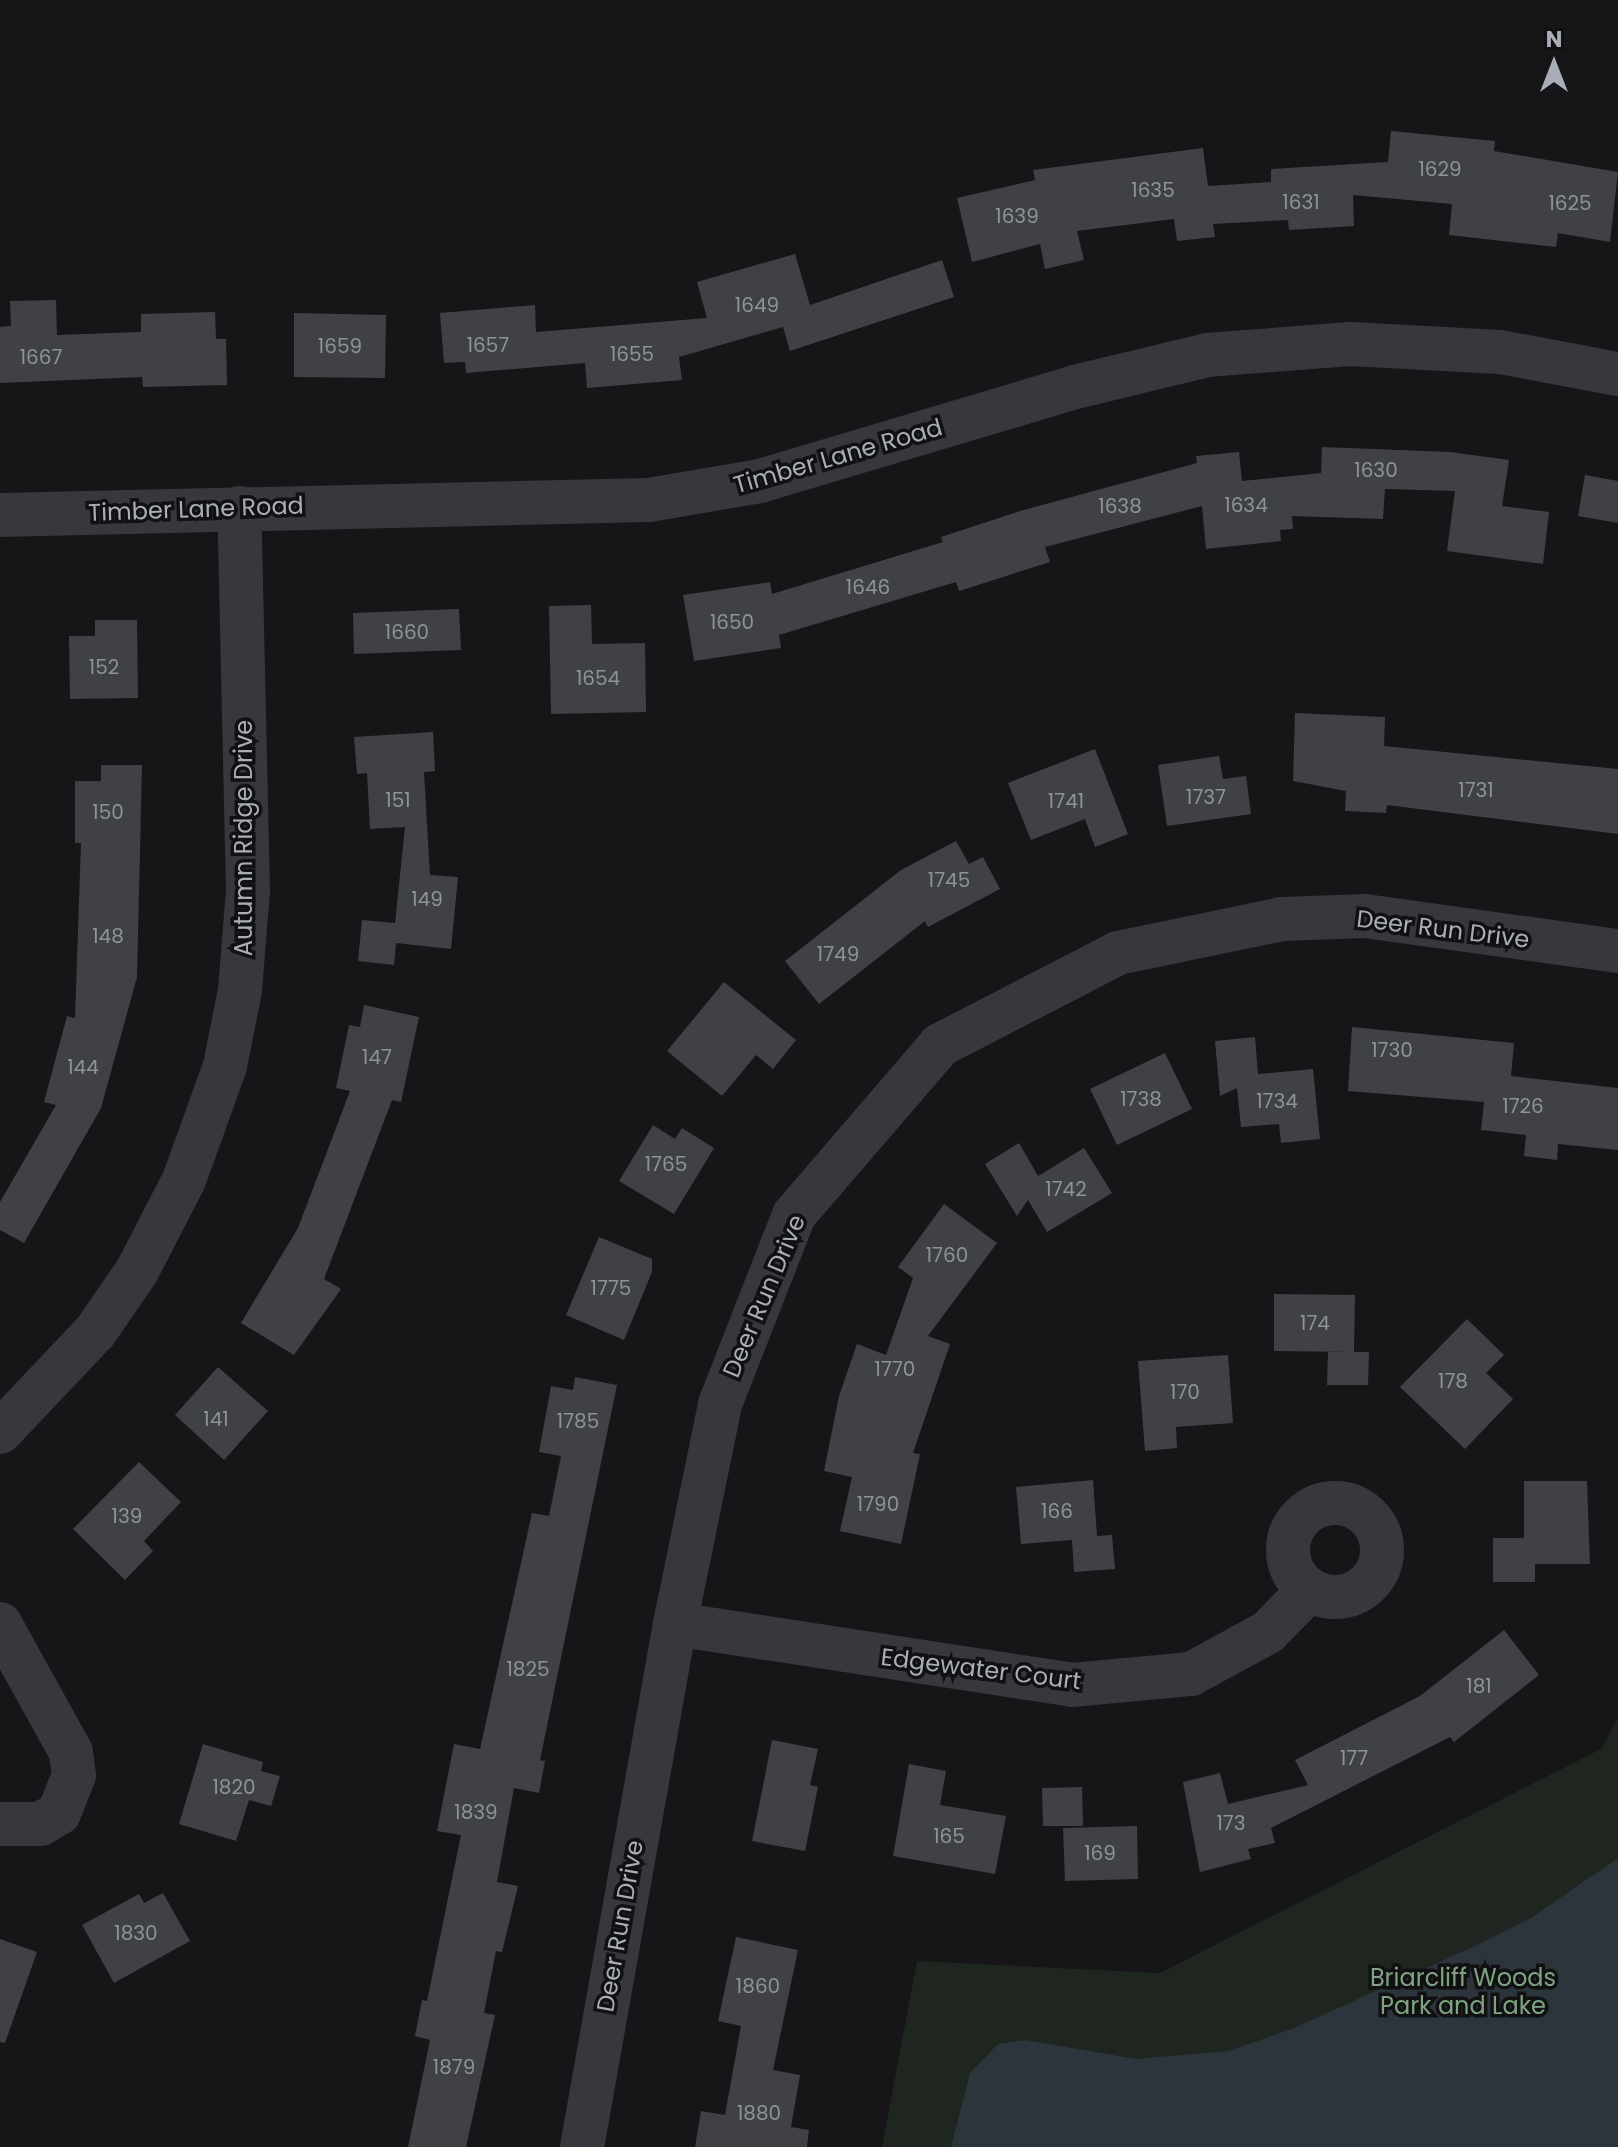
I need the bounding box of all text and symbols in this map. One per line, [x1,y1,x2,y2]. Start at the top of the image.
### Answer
north arrow [1514,24,1594,104]
text: N [1546,24,1562,55]
house number: 1629 [1418,157,1462,181]
house number: 1635 [1131,178,1175,202]
house number: 1631 [1282,190,1320,214]
house number: 1625 [1548,191,1592,215]
house number: 1639 [995,204,1039,228]
house number: 1649 [735,293,779,317]
house number: 1657 [467,333,509,357]
house number: 1659 [318,334,362,358]
house number: 1655 [610,342,654,366]
house number: 1667 [20,345,62,369]
street label: Timber Lane Road [730,412,946,500]
house number: 1630 [1354,458,1398,482]
street label: Timber Lane Road [88,491,304,527]
house number: 1634 [1224,493,1268,517]
house number: 1638 [1098,494,1142,518]
house number: 1646 [846,575,890,599]
house number: 1650 [710,610,754,634]
house number: 1660 [385,620,429,644]
house number: 152 [89,655,119,679]
house number: 1654 [576,666,620,690]
street label: Autumn Ridge Drive [230,720,258,956]
house number: 1731 [1458,778,1494,802]
house number: 1737 [1186,785,1226,809]
house number: 151 [385,788,411,812]
house number: 1741 [1048,789,1084,813]
house number: 150 [92,800,124,824]
house number: 1745 [928,868,970,892]
house number: 149 [411,887,443,911]
street label: Deer Run Drive [1355,904,1531,954]
house number: 148 [92,924,124,948]
house number: 1749 [817,942,859,966]
house number: 1730 [1371,1038,1413,1062]
house number: 147 [362,1045,392,1069]
house number: 144 [67,1055,99,1079]
house number: 1738 [1120,1087,1162,1111]
house number: 1734 [1256,1089,1298,1113]
house number: 1726 [1502,1094,1544,1118]
house number: 1765 [645,1152,687,1176]
house number: 1742 [1045,1177,1087,1201]
street label: Deer Run Drive [717,1210,811,1382]
house number: 1760 [926,1243,968,1267]
house number: 1775 [591,1276,631,1300]
house number: 174 [1300,1311,1330,1335]
house number: 1770 [875,1357,915,1381]
house number: 178 [1438,1369,1468,1393]
house number: 170 [1170,1380,1200,1404]
house number: 141 [203,1407,229,1431]
house number: 1785 [557,1409,599,1433]
house number: 1790 [857,1492,899,1516]
house number: 166 [1041,1499,1073,1523]
house number: 139 [112,1504,142,1528]
street label: Edgewater Court [879,1642,1083,1696]
house number: 1825 [506,1657,550,1681]
house number: 181 [1466,1674,1492,1698]
house number: 177 [1340,1746,1368,1770]
house number: 1820 [212,1775,256,1799]
house number: 1839 [454,1800,498,1824]
house number: 173 [1216,1811,1246,1835]
house number: 165 [933,1824,965,1848]
street label: Deer Run Drive [591,1838,649,2014]
house number: 169 [1084,1841,1116,1865]
house number: 1830 [114,1921,158,1945]
park label: Briarcliff Woods Park and Lake [1370,1964,1556,2020]
house number: 1860 [736,1974,780,1998]
house number: 1879 [433,2055,475,2079]
house number: 1880 [737,2101,781,2125]

